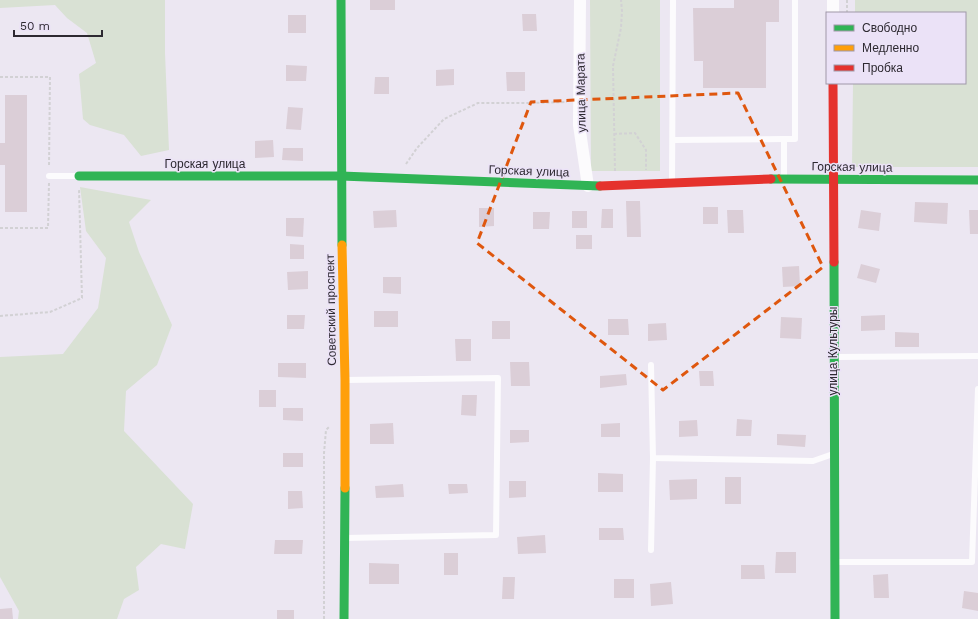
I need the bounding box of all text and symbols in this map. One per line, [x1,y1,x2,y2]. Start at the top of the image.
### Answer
scale bar [14,12,102,38]
legend [826,12,966,84]
text: 50 m [20,19,50,33]
text: Свободно [862,21,917,35]
text: Медленно [862,41,919,55]
street label: улица Марата [573,53,589,133]
text: Пробка [862,61,903,75]
street label: Горская улица [165,157,246,171]
street label: Горская улица [811,159,893,175]
street label: Горская улица [488,163,570,179]
street label: Советский проспект [323,253,339,366]
street label: улица Культуры [826,307,840,395]

